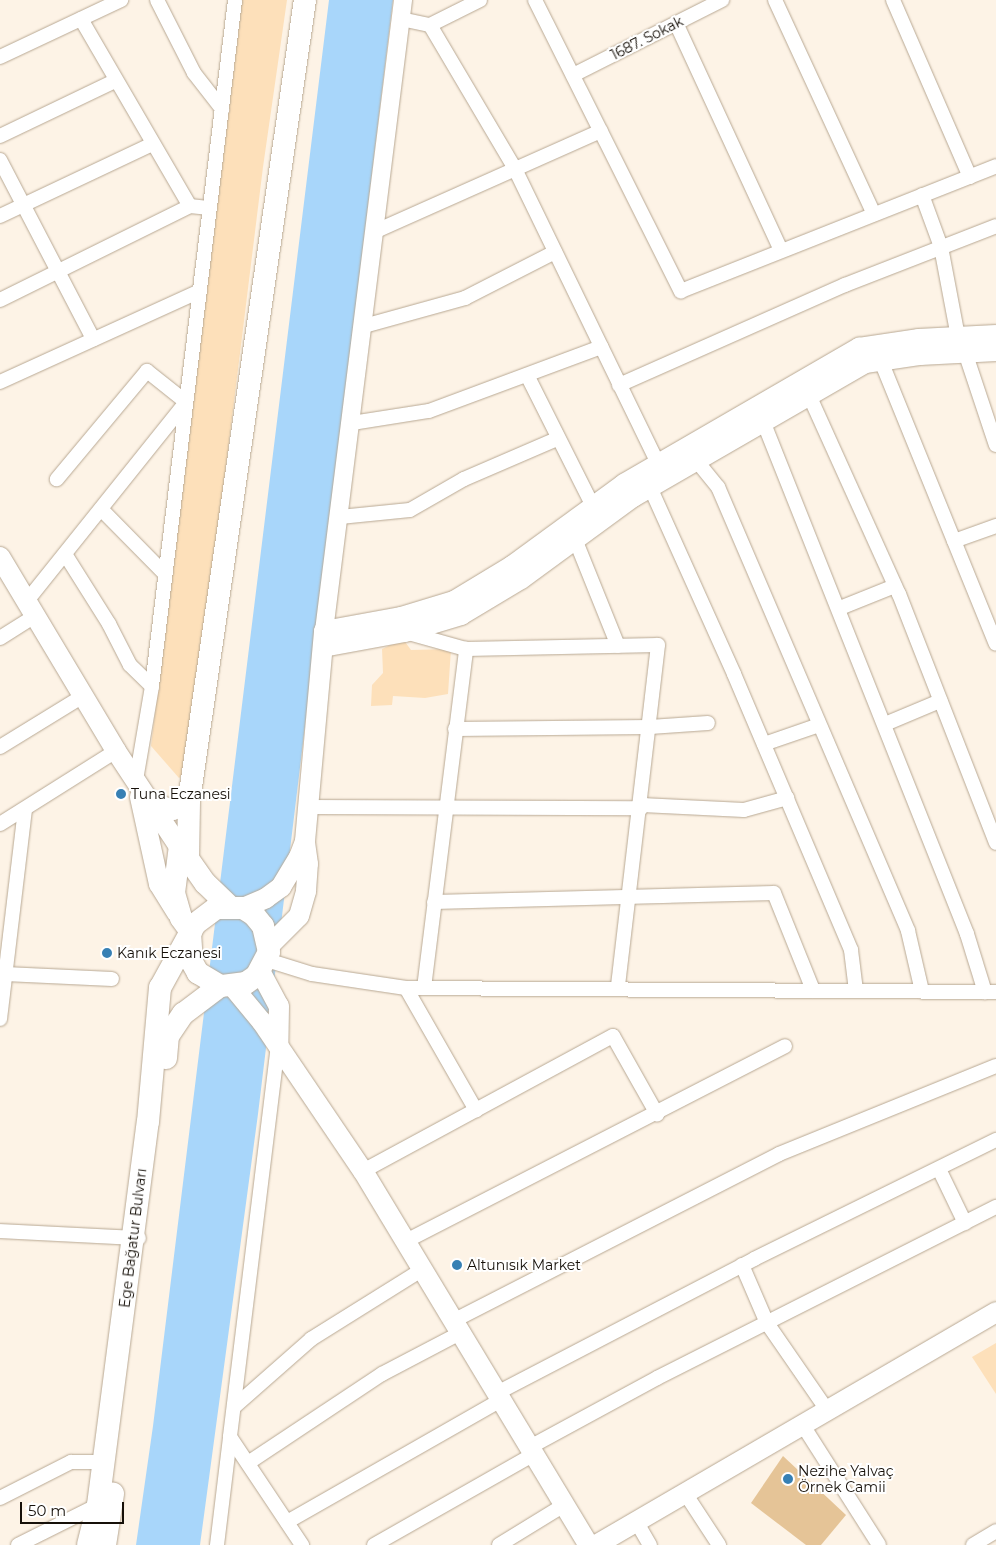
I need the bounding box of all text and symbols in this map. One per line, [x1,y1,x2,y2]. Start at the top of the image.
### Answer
street label: 1687. Sokak [608,13,686,63]
place label: Tuna Eczanesi [131,786,231,802]
marker: Tuna Eczanesi [115,788,127,800]
place label: Kanık Eczanesi [117,945,221,961]
marker: Kanık Eczanesi [101,947,113,959]
street label: Ege Bağatur Bulvarı [116,1167,150,1309]
place label: Altunısık Market [467,1257,581,1273]
marker: Altunısık Market [451,1259,463,1271]
place label: Nezihe Yalvaç Örnek Camii [798,1463,894,1495]
marker: Nezihe Yalvaç Örnek Camii [782,1473,794,1485]
scale bar [22,1492,126,1524]
text: 50 m [28,1501,66,1520]

